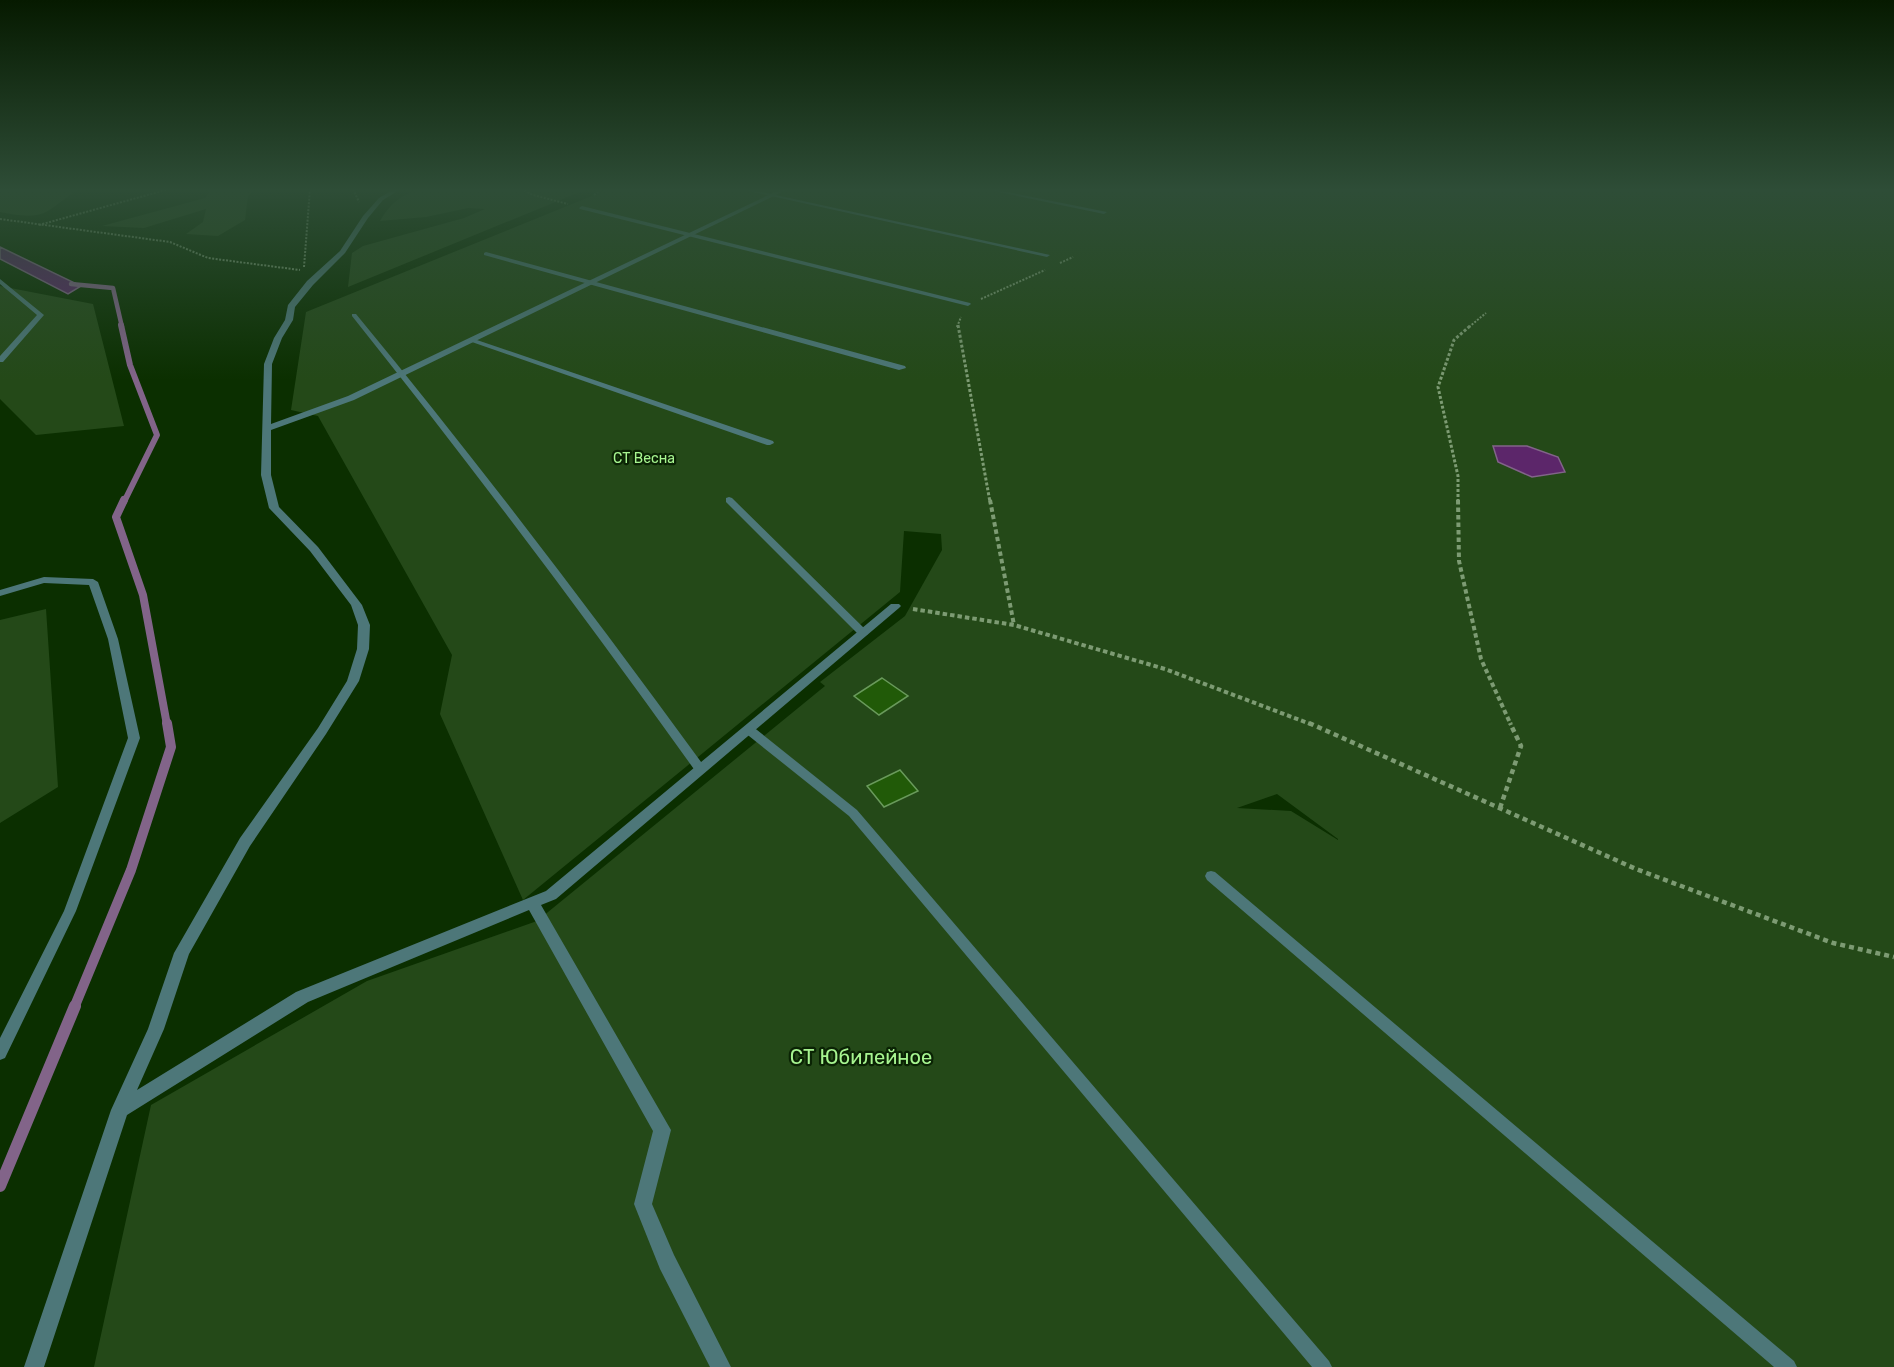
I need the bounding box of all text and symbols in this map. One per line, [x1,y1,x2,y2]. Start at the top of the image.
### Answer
park label: СТ Весна [613,450,675,467]
park label: СТ Юбилейное [790,1045,932,1069]

